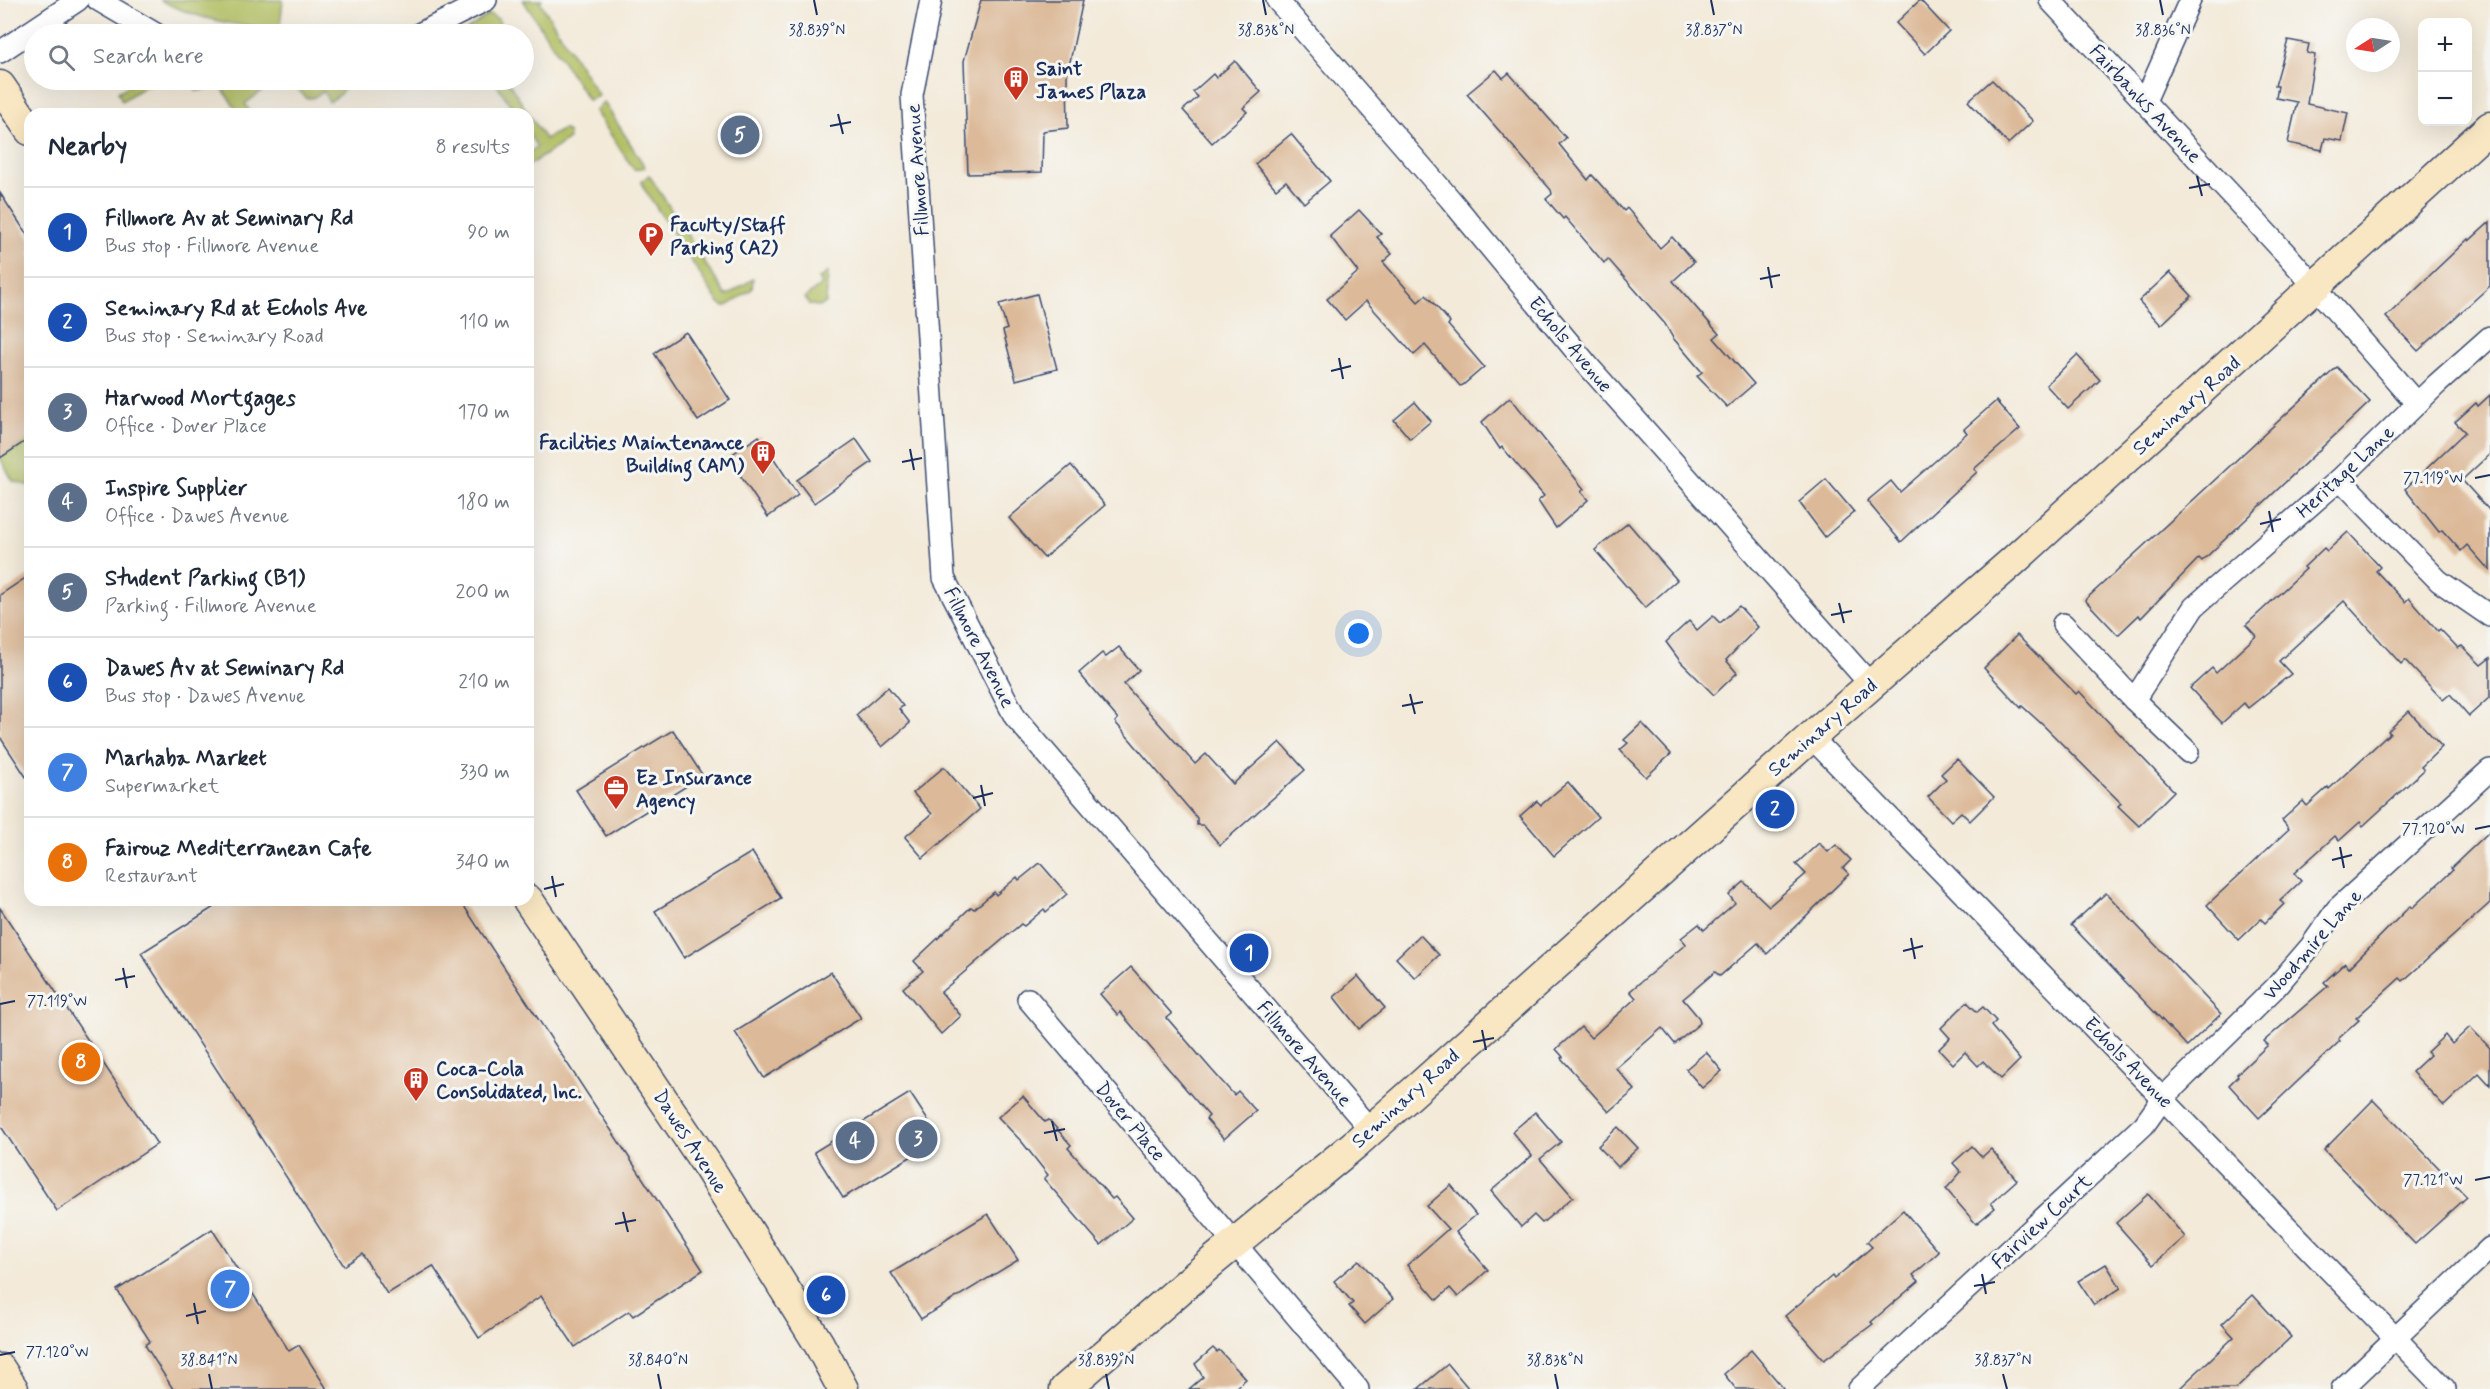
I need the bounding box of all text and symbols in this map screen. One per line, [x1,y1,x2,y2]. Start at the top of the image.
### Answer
north arrow [2346,18,2400,72]
map controls [2418,18,2472,126]
button: + [2418,18,2472,72]
text: 38.839°N [789,21,845,41]
text: 38.838°N [1238,21,1294,41]
text: 38.837°N [1686,21,1742,41]
text: 38.836°N [2135,21,2191,41]
search box [24,24,534,90]
street label: Fairbanks Avenue [2083,39,2207,169]
icon: search [45,41,78,74]
text: Search here [93,43,204,71]
place label: Saint James Plaza [1036,56,1147,106]
building icon: Saint James Plaza [1001,64,1031,102]
button: − [2418,72,2472,126]
street label: Fillmore Avenue [900,103,937,237]
pin: 5 [720,112,760,158]
text: Nearby [48,130,127,164]
text: 8 results [436,134,510,161]
text: Fillmore Av at Seminary Rd [105,205,353,233]
place label: Faculty/Staff Parking (A2) [670,212,786,264]
text: 1 [63,219,72,246]
text: 90 m [467,219,510,246]
parking icon: Faculty/Staff Parking (A2) [636,220,666,258]
text: Bus stop · Fillmore Avenue [105,233,319,260]
street label: Echols Avenue [1522,291,1618,399]
text: Seminary Rd at Echols Ave [105,295,367,323]
text: 2 [63,309,72,336]
text: 110 m [459,309,510,336]
text: Bus stop · Seminary Road [105,323,324,350]
street label: Seminary Road [2127,350,2247,462]
text: Harwood Mortgages [105,385,296,413]
text: 3 [63,399,72,426]
text: 170 m [458,399,510,426]
text: Office · Dover Place [105,413,267,440]
street label: Heritage Lane [2291,419,2401,525]
place label: Facilities Maintenance Building (AM) [539,430,745,482]
building icon: Facilities Maintenance Building (AM) [748,438,778,476]
text: 77.119°W [2403,469,2463,489]
text: Inspire Supplier [105,475,248,503]
text: 4 [62,489,73,516]
text: 180 m [457,489,510,516]
text: Office · Dawes Avenue [105,503,289,530]
text: Student Parking (B1) [105,565,305,593]
text: 5 [62,579,74,606]
text: 200 m [455,579,510,606]
street label: Fillmore Avenue [937,583,1021,713]
text: Parking · Fillmore Avenue [105,593,317,620]
your location [1344,619,1373,648]
text: Dawes Av at Seminary Rd [105,655,344,683]
text: 6 [62,669,73,696]
text: 210 m [458,669,510,696]
street label: Seminary Road [1762,673,1884,783]
text: Bus stop · Dawes Avenue [105,683,305,710]
text: Marhaba Market [105,745,267,773]
text: 7 [61,759,74,786]
text: 330 m [459,759,510,786]
place label: Ez Insurance Agency [636,765,752,815]
text: Supermarket [105,773,219,800]
office icon: Ez Insurance Agency [601,773,631,811]
pin: 2 [1756,786,1794,832]
text: 77.120°W [2402,820,2464,840]
text: Fairouz Mediterranean Cafe [105,835,372,863]
text: 8 [62,849,73,876]
text: 340 m [455,849,510,876]
text: Restaurant [105,863,198,890]
street label: Woodmire Lane [2257,884,2369,1006]
pin: 1 [1230,930,1268,976]
text: 77.119°W [27,992,87,1012]
street label: Fillmore Avenue [1250,995,1358,1113]
street label: Echols Avenue [2077,1011,2179,1115]
pin: 8 [62,1040,100,1084]
street label: Seminary Road [1346,1043,1466,1155]
place label: Coca-Cola Consolidated, Inc. [436,1056,582,1106]
building icon: Coca-Cola Consolidated, Inc. [401,1065,431,1103]
street label: Dover Place [1088,1076,1171,1168]
street label: Dawes Avenue [646,1085,733,1199]
pin: 3 [898,1116,938,1162]
pin: 4 [836,1118,874,1164]
street label: Fairview Court [1986,1168,2098,1276]
text: 77.121°W [2403,1171,2463,1191]
pin: 7 [210,1266,250,1312]
pin: 6 [806,1272,846,1318]
text: 77.120°W [26,1343,88,1363]
text: 38.841°N [181,1351,238,1371]
text: 38.840°N [628,1351,688,1371]
text: 38.839°N [1078,1351,1134,1371]
text: 38.838°N [1527,1351,1583,1371]
text: 38.837°N [1975,1351,2031,1371]

